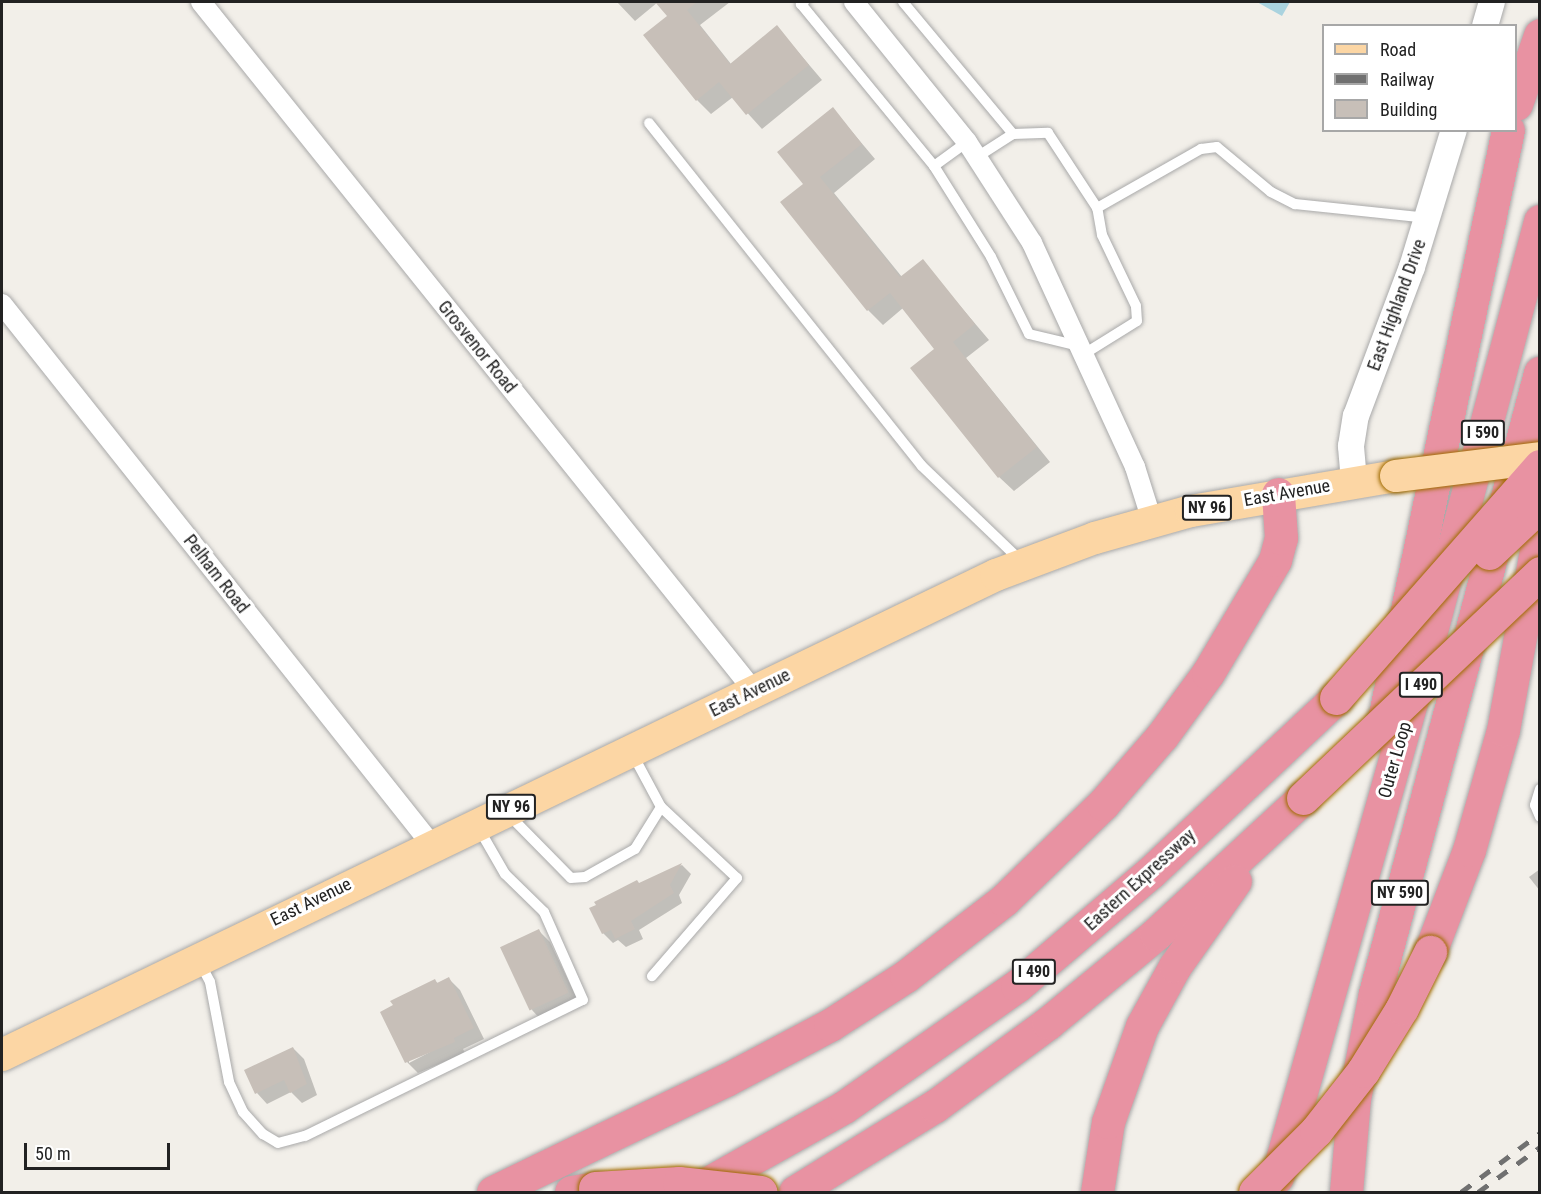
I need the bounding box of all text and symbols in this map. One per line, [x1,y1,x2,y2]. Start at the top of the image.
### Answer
legend [1322,24,1517,132]
text: Road [1380,39,1416,60]
text: Railway [1380,69,1434,90]
text: Building [1380,99,1437,120]
street label: East Highland Drive [1363,236,1431,374]
street label: Grosvenor Road [433,296,521,398]
road number: I 590 [1460,420,1506,446]
street label: East Avenue [1242,475,1332,511]
road number: NY 96 [1182,495,1232,521]
street label: Pelham Road [179,530,253,618]
street label: East Avenue [706,664,794,722]
road number: I 490 [1398,672,1444,698]
street label: Outer Loop [1374,719,1416,801]
road number: NY 96 [486,794,536,820]
street label: Eastern Expressway [1080,825,1200,935]
street label: East Avenue [267,873,355,931]
road number: NY 590 [1370,880,1430,906]
road number: I 490 [1012,959,1056,985]
scale bar [27,1131,172,1169]
text: 50 m [35,1143,70,1164]

